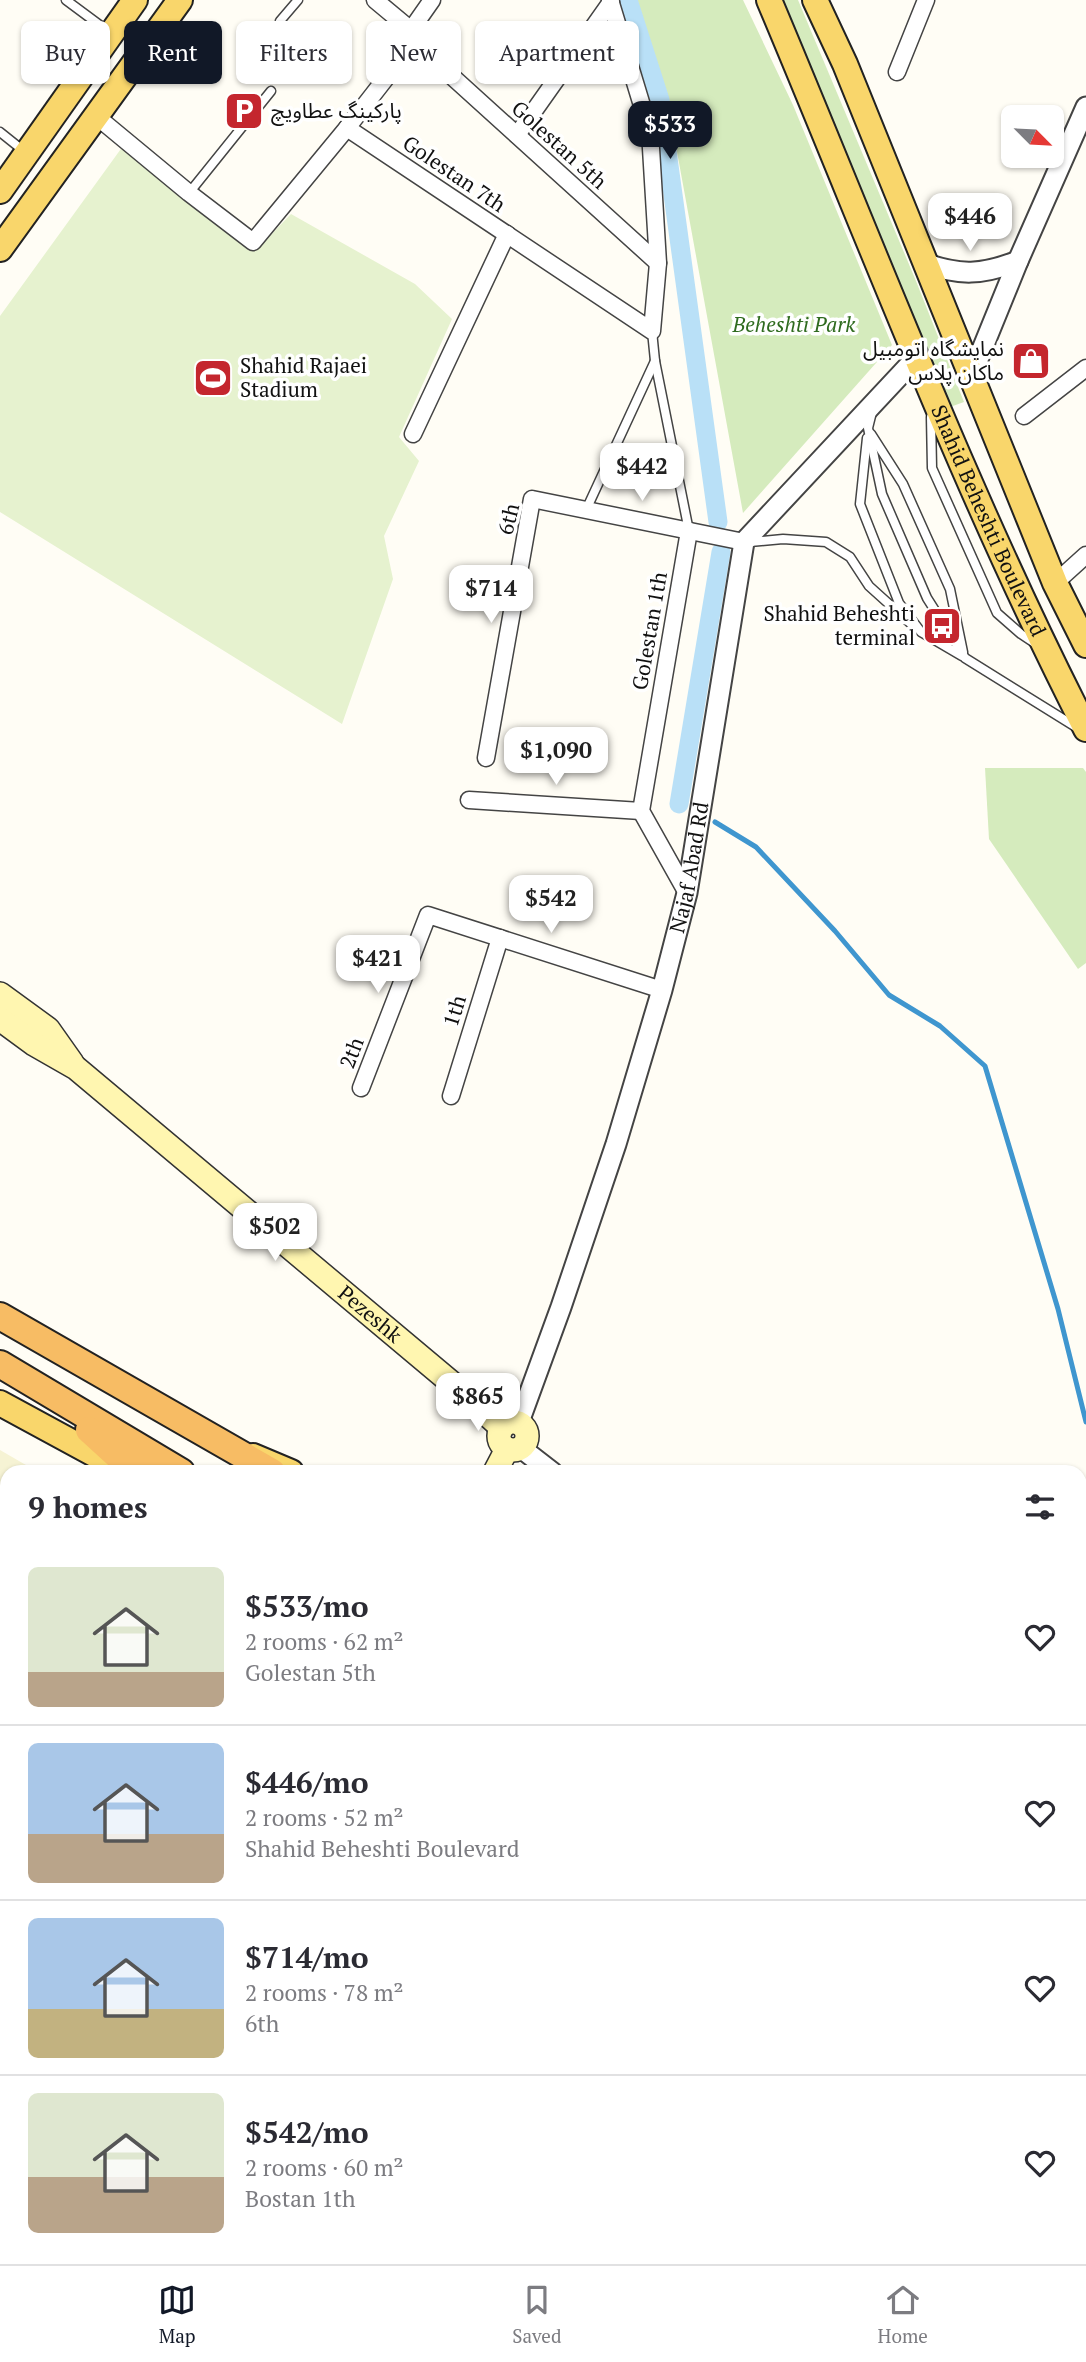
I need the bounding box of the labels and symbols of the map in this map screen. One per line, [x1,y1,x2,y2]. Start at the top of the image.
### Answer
parking icon: پارکینگ عطاویچ [223,90,265,132]
street label: Golestan 5th [506,94,613,195]
place label: پارکینگ عطاویچ [271,96,402,126]
pin: $533 [629,102,711,161]
north arrow [1001,105,1064,168]
street label: Golestan 7th [398,128,511,218]
pin: $446 [929,194,1011,253]
park label: Beheshti Park [732,310,856,338]
place label: نمایشگاه اتومبیل ماکان پلاس [863,334,1004,386]
shop icon: نمایشگاه اتومبیل ماکان پلاس [1010,340,1052,382]
place label: Shahid Rajaei Stadium [240,351,367,403]
sports icon: Shahid Rajaei Stadium [192,357,234,399]
street label: Shahid Beheshti Boulevard [925,400,1053,641]
pin: $442 [601,444,683,503]
street label: 6th [491,500,525,537]
pin: $714 [450,566,532,625]
street label: Golestan 1th [625,570,673,692]
place label: Shahid Beheshti terminal [764,599,915,651]
bus stop icon: Shahid Beheshti terminal [921,605,963,647]
pin: $1,090 [499,728,613,787]
street label: Najaf Abad Rd [662,799,715,936]
pin: $542 [510,876,592,935]
pin: $421 [337,936,419,995]
street label: 1th [436,992,472,1030]
street label: 2th [332,1033,370,1072]
pin: $502 [234,1204,316,1263]
street label: Pezeshk [333,1279,408,1349]
pin: $865 [437,1374,519,1433]

